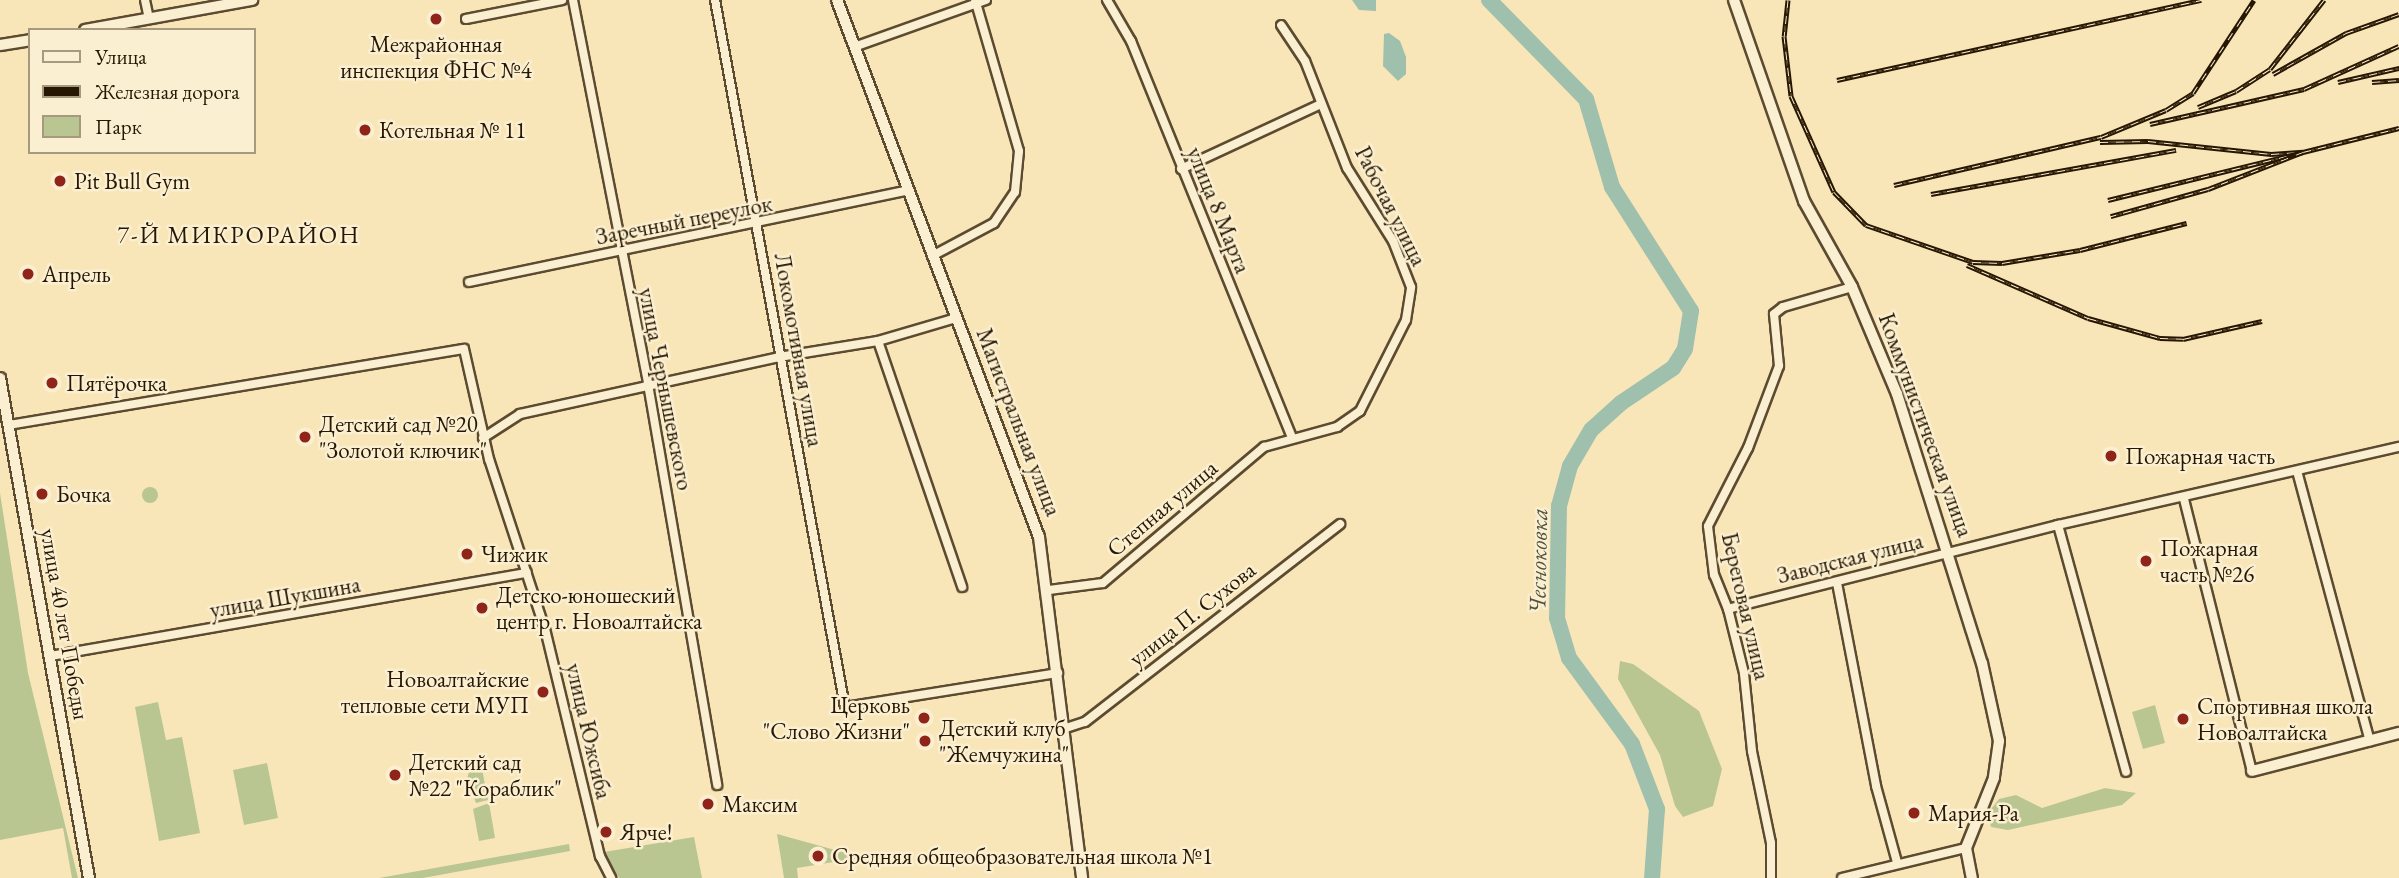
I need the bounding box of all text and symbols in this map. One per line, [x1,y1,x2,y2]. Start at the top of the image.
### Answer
marker: Межрайонная инспекция ФНС №4 [428,11,444,27]
legend [28,28,256,154]
place label: Межрайонная инспекция ФНС №4 [340,30,532,84]
text: Улица [95,43,147,70]
text: Железная дорога [95,78,240,105]
text: Парк [95,113,142,140]
place label: Котельная № 11 [379,116,526,144]
marker: Котельная № 11 [357,122,373,138]
street label: Рабочая улица [1349,142,1433,270]
street label: улица 8 Марта [1181,143,1257,277]
place label: Pit Bull Gym [74,167,190,195]
marker: Pit Bull Gym [52,173,68,189]
street label: Заречный переулок [593,189,775,251]
district label: 7-Й МИКРОРАЙОН [119,221,359,249]
street label: Локомотивная улица [768,251,830,449]
place label: Апрель [42,260,111,288]
marker: Апрель [20,266,36,282]
street label: улица Чернышевского [633,285,699,493]
street label: Коммунистическая улица [1873,309,1979,541]
street label: Магистральная улица [970,324,1068,520]
place label: Пятёрочка [66,369,167,397]
marker: Пятёрочка [44,375,60,391]
place label: Детский сад №20 "Золотой ключик" [319,410,487,464]
marker: Детский сад №20 "Золотой ключик" [297,429,313,445]
place label: Пожарная часть [2125,442,2275,470]
marker: Пожарная часть [2103,448,2119,464]
street label: Степная улица [1101,454,1223,562]
place label: Бочка [56,480,111,508]
marker: Бочка [34,486,50,502]
water label: Чесноковка [1523,508,1553,614]
street label: улица 40 лет Победы [35,526,95,722]
street label: Заводская улица [1774,527,1926,589]
street label: Береговая улица [1716,530,1776,682]
place label: Пожарная часть №26 [2160,534,2258,588]
place label: Чижик [481,540,548,568]
marker: Чижик [459,546,475,562]
marker: Пожарная часть №26 [2138,553,2154,569]
street label: улица П. Сухова [1123,556,1261,672]
street label: улица Шукшина [208,570,362,624]
place label: Детско-юношеский центр г. Новоалтайска [496,581,702,635]
marker: Детско-юношеский центр г. Новоалтайска [474,600,490,616]
street label: улица Южсиба [560,660,618,802]
place label: Новоалтайские тепловые сети МУП [341,665,529,719]
marker: Новоалтайские тепловые сети МУП [535,684,551,700]
place label: Церковь "Слово Жизни" [763,691,910,745]
place label: Спортивная школа Новоалтайска [2197,692,2373,746]
marker: Церковь "Слово Жизни" [916,710,932,726]
marker: Спортивная школа Новоалтайска [2175,711,2191,727]
place label: Детский клуб "Жемчужина" [939,714,1069,768]
marker: Детский клуб "Жемчужина" [917,733,933,749]
place label: Детский сад №22 "Кораблик" [409,748,562,802]
marker: Детский сад №22 "Кораблик" [387,767,403,783]
place label: Максим [722,790,798,818]
marker: Максим [700,796,716,812]
place label: Мария-Ра [1928,799,2019,827]
marker: Мария-Ра [1906,805,1922,821]
place label: Ярче! [620,818,672,846]
marker: Ярче! [598,824,614,840]
place label: Средняя общеобразовательная школа №1 [832,842,1213,870]
marker: Средняя общеобразовательная школа №1 [810,848,826,864]

